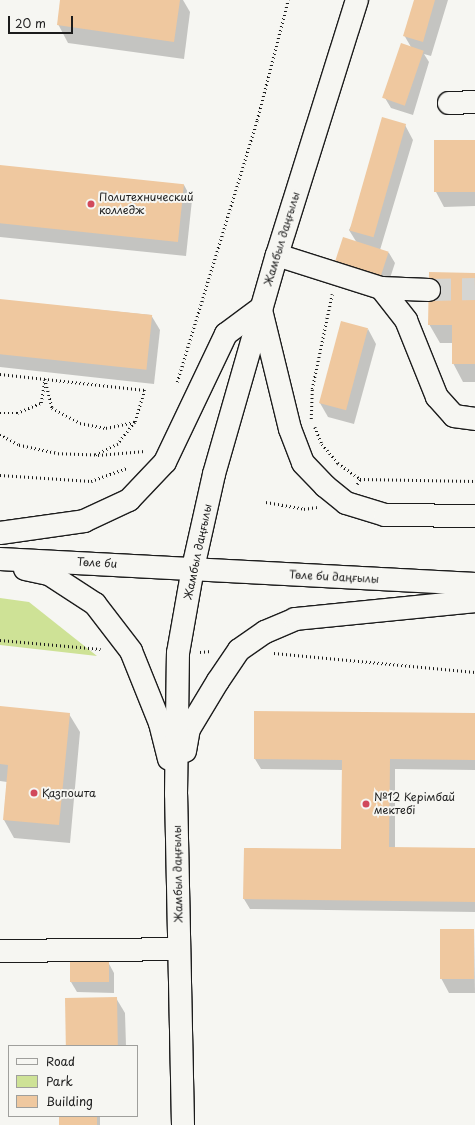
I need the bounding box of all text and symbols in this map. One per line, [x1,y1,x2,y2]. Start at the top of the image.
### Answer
scale bar [10,8,75,34]
text: 20 m [15,14,46,32]
street label: Жамбыл даңғылы [261,190,303,288]
place label: Политехнический колледж [99,191,194,217]
marker: Политехнический колледж [86,199,96,209]
street label: Жамбыл даңғылы [181,503,215,601]
street label: Төле би [77,555,117,571]
street label: Төле би даңғылы [288,568,380,586]
place label: Қазпошта [42,786,96,800]
marker: Қазпошта [29,788,39,798]
place label: №12 Керімбай мектебі [374,791,455,817]
marker: №12 Керімбай мектебі [361,799,371,809]
street label: Жамбыл даңғылы [171,825,185,923]
legend [8,1045,138,1117]
text: Road [46,1052,75,1070]
text: Park [46,1072,73,1090]
text: Building [46,1092,93,1110]

